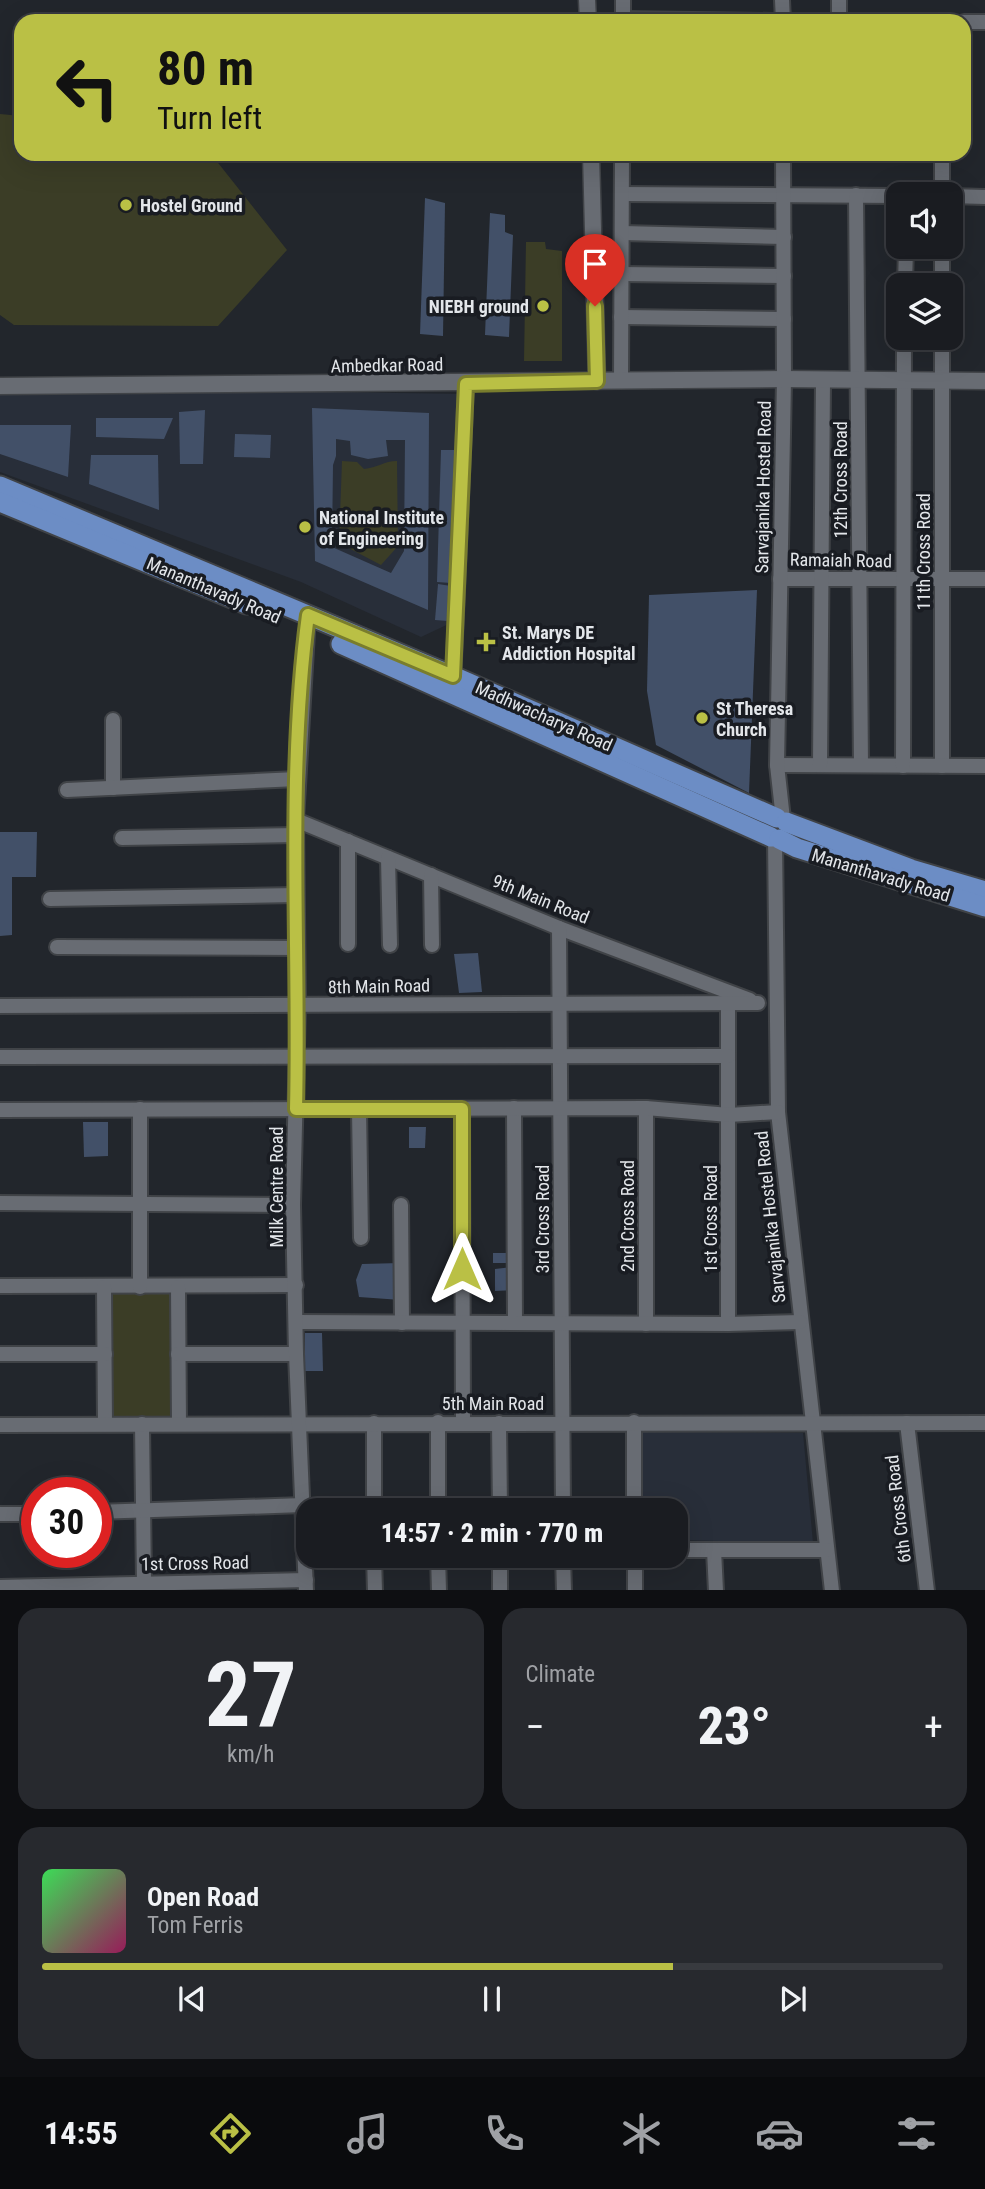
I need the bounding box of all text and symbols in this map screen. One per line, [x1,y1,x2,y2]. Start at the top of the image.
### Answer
text: 80 m [157,40,254,97]
icon: left [42,42,133,133]
text: Turn left [157,99,262,137]
map controls [886,182,963,350]
button: sound [886,182,963,259]
place label: Hostel Ground [140,195,243,216]
marker: Hostel Ground [118,197,134,213]
pin [565,234,625,306]
icon: arrive [576,245,614,283]
button: layers [886,273,963,350]
place label: NIEBH ground [429,296,529,317]
marker: NIEBH ground [535,298,551,314]
street label: Ambedkar Road [330,354,444,376]
street label: Sarvajanika Hostel Road [751,400,775,574]
street label: 12th Cross Road [830,421,851,539]
street label: 11th Cross Road [913,493,934,611]
place label: National Institute of Engineering [319,507,444,549]
marker: National Institute of Engineering [297,519,313,535]
street label: Ramaiah Road [790,549,892,571]
street label: Mananthavady Road [144,552,284,628]
place label: St. Marys DE Addiction Hospital [502,622,636,664]
marker: St. Marys DE Addiction Hospital [476,632,496,652]
street label: Madhwacharya Road [472,676,616,756]
place label: St Theresa Church [716,698,793,740]
marker: St Theresa Church [694,710,710,726]
street label: Mananthavady Road [809,844,953,906]
street label: 9th Main Road [490,870,592,928]
street label: 8th Main Road [328,975,430,997]
street label: Milk Centre Road [266,1127,287,1247]
street label: Sarvajanika Hostel Road [751,1130,789,1304]
street label: 2nd Cross Road [617,1160,638,1272]
street label: 3rd Cross Road [532,1165,553,1273]
street label: 1st Cross Road [700,1165,721,1273]
position arrow [425,1232,499,1306]
street label: 5th Main Road [442,1393,544,1414]
street label: 6th Cross Road [881,1454,915,1564]
speed limit sign: 30 [21,1477,112,1568]
text: 14:57 · 2 min · 770 m [381,1518,603,1548]
street label: 1st Cross Road [141,1552,249,1574]
text: 27 [205,1642,297,1748]
text: Climate [526,1661,595,1688]
text: 23° [698,1696,771,1757]
text: − [526,1705,545,1749]
text: + [924,1705,943,1749]
text: km/h [227,1741,274,1768]
text: Open Road [147,1882,259,1912]
text: Tom Ferris [147,1912,243,1939]
icon: previous [173,1980,211,2018]
icon: pause [473,1980,511,2018]
icon: next [774,1980,812,2018]
icon: directions [206,2109,255,2158]
icon: music [343,2109,392,2158]
icon: phone [480,2109,529,2158]
icon: climate [617,2109,666,2158]
icon: car [755,2109,804,2158]
icon: filters [892,2109,941,2158]
text: 14:55 [44,2114,118,2152]

